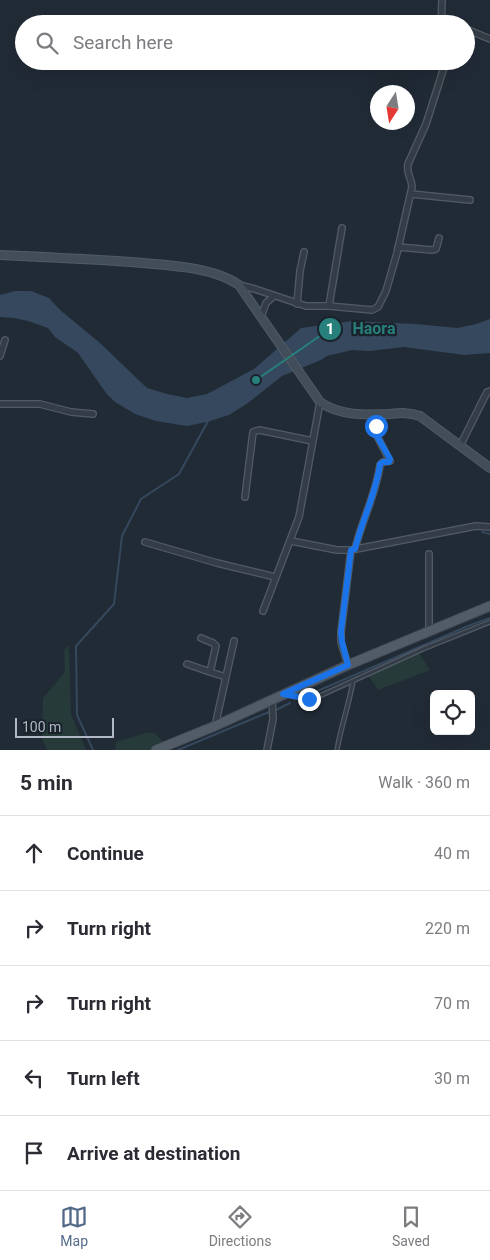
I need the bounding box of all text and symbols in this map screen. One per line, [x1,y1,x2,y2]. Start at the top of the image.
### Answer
search box [15,15,475,70]
icon: search [33,29,61,57]
text: Search here [73,31,173,54]
north arrow [370,85,415,130]
callout: Haora [318,313,406,344]
text: Haora [352,319,396,338]
text: 1 [326,320,334,338]
route start [365,415,388,438]
route end [298,688,321,711]
map controls [430,690,475,735]
button: locate [430,690,475,735]
scale bar [15,715,114,738]
text: 100 m [22,719,61,735]
text: 5 min [20,771,73,795]
text: Walk · 360 m [378,773,470,792]
icon: ahead [20,839,48,867]
text: Continue [67,842,144,865]
text: 40 m [434,844,470,863]
icon: right [20,914,48,942]
text: Turn right [67,917,151,940]
text: 220 m [425,919,470,938]
icon: right [20,989,48,1017]
text: Turn right [67,992,151,1015]
text: 70 m [434,994,470,1013]
icon: left [20,1064,48,1092]
text: Turn left [67,1067,140,1090]
text: 30 m [434,1069,470,1088]
icon: arrive [20,1139,48,1167]
text: Arrive at destination [67,1142,240,1165]
tab: Map [60,1203,88,1249]
tab: Directions [209,1203,272,1249]
tab: Saved [392,1203,430,1249]

